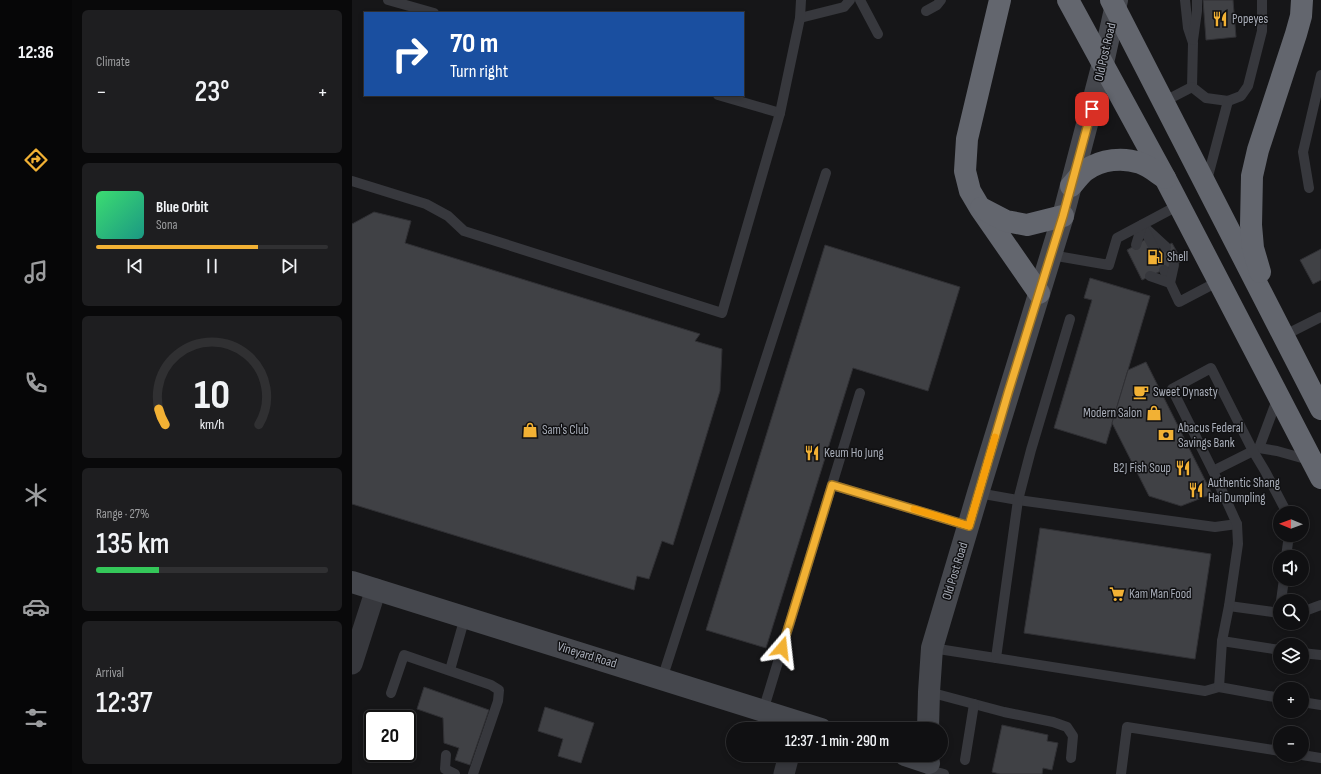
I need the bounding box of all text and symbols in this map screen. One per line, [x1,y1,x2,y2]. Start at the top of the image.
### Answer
restaurant icon: Popeyes [1211,10,1229,28]
place label: Popeyes [1232,11,1269,27]
street label: Old Post Road [1091,21,1119,83]
text: 70 m [450,27,498,60]
icon: right [384,28,436,80]
text: 12:36 [18,42,54,63]
text: Climate [96,54,130,70]
text: Turn right [450,61,508,82]
text: 23° [194,74,230,110]
text: − [96,79,107,106]
text: + [317,79,328,106]
pin [1075,92,1109,126]
icon: arrive [1081,98,1103,120]
icon: directions [22,146,50,174]
text: Blue Orbit [156,198,208,217]
text: Sona [156,217,178,233]
fuel station icon: Shell [1146,248,1164,266]
place label: Shell [1167,249,1188,265]
icon: previous [124,255,146,277]
icon: pause [201,255,223,277]
icon: next [278,255,300,277]
icon: music [22,258,50,286]
icon: phone [22,369,50,397]
text: 10 [194,371,230,420]
cafe icon: Sweet Dynasty [1132,383,1150,401]
place label: Sweet Dynasty [1153,384,1218,400]
shop icon: Modern Salon [1145,404,1163,422]
place label: Modern Salon [1083,405,1142,421]
text: km/h [200,416,224,433]
place label: Abacus Federal Savings Bank [1177,420,1243,451]
shop icon: Sam's Club [521,421,539,439]
place label: Sam's Club [542,422,589,438]
bank icon: Abacus Federal Savings Bank [1157,426,1175,444]
restaurant icon: Keum Ho Jung [803,444,821,462]
place label: Keum Ho Jung [824,445,884,461]
restaurant icon: B2J Fish Soup [1174,459,1192,477]
place label: B2J Fish Soup [1113,460,1171,476]
place label: Authentic Shang Hai Dumpling [1207,475,1280,506]
icon: climate [22,481,50,509]
restaurant icon: Authentic Shang Hai Dumpling [1187,481,1205,499]
text: Range · 27% [96,506,149,522]
north arrow [1273,506,1309,542]
map controls [1273,506,1309,762]
text: 135 km [96,526,169,562]
street label: Old Post Road [939,540,971,602]
button: sound [1273,550,1309,586]
supermarket icon: Kam Man Food [1108,585,1126,603]
place label: Kam Man Food [1129,586,1192,602]
icon: car [22,593,50,621]
button: search [1273,594,1309,630]
position arrow [761,627,803,669]
street label: Vineyard Road [555,638,619,672]
button: layers [1273,638,1309,674]
text: Arrival [96,665,124,681]
button: + [1273,682,1309,718]
text: 12:37 [96,685,152,721]
icon: filters [22,704,50,732]
speed limit sign: 20 [364,710,416,762]
button: − [1273,726,1309,762]
text: 12:37 · 1 min · 290 m [785,732,889,751]

